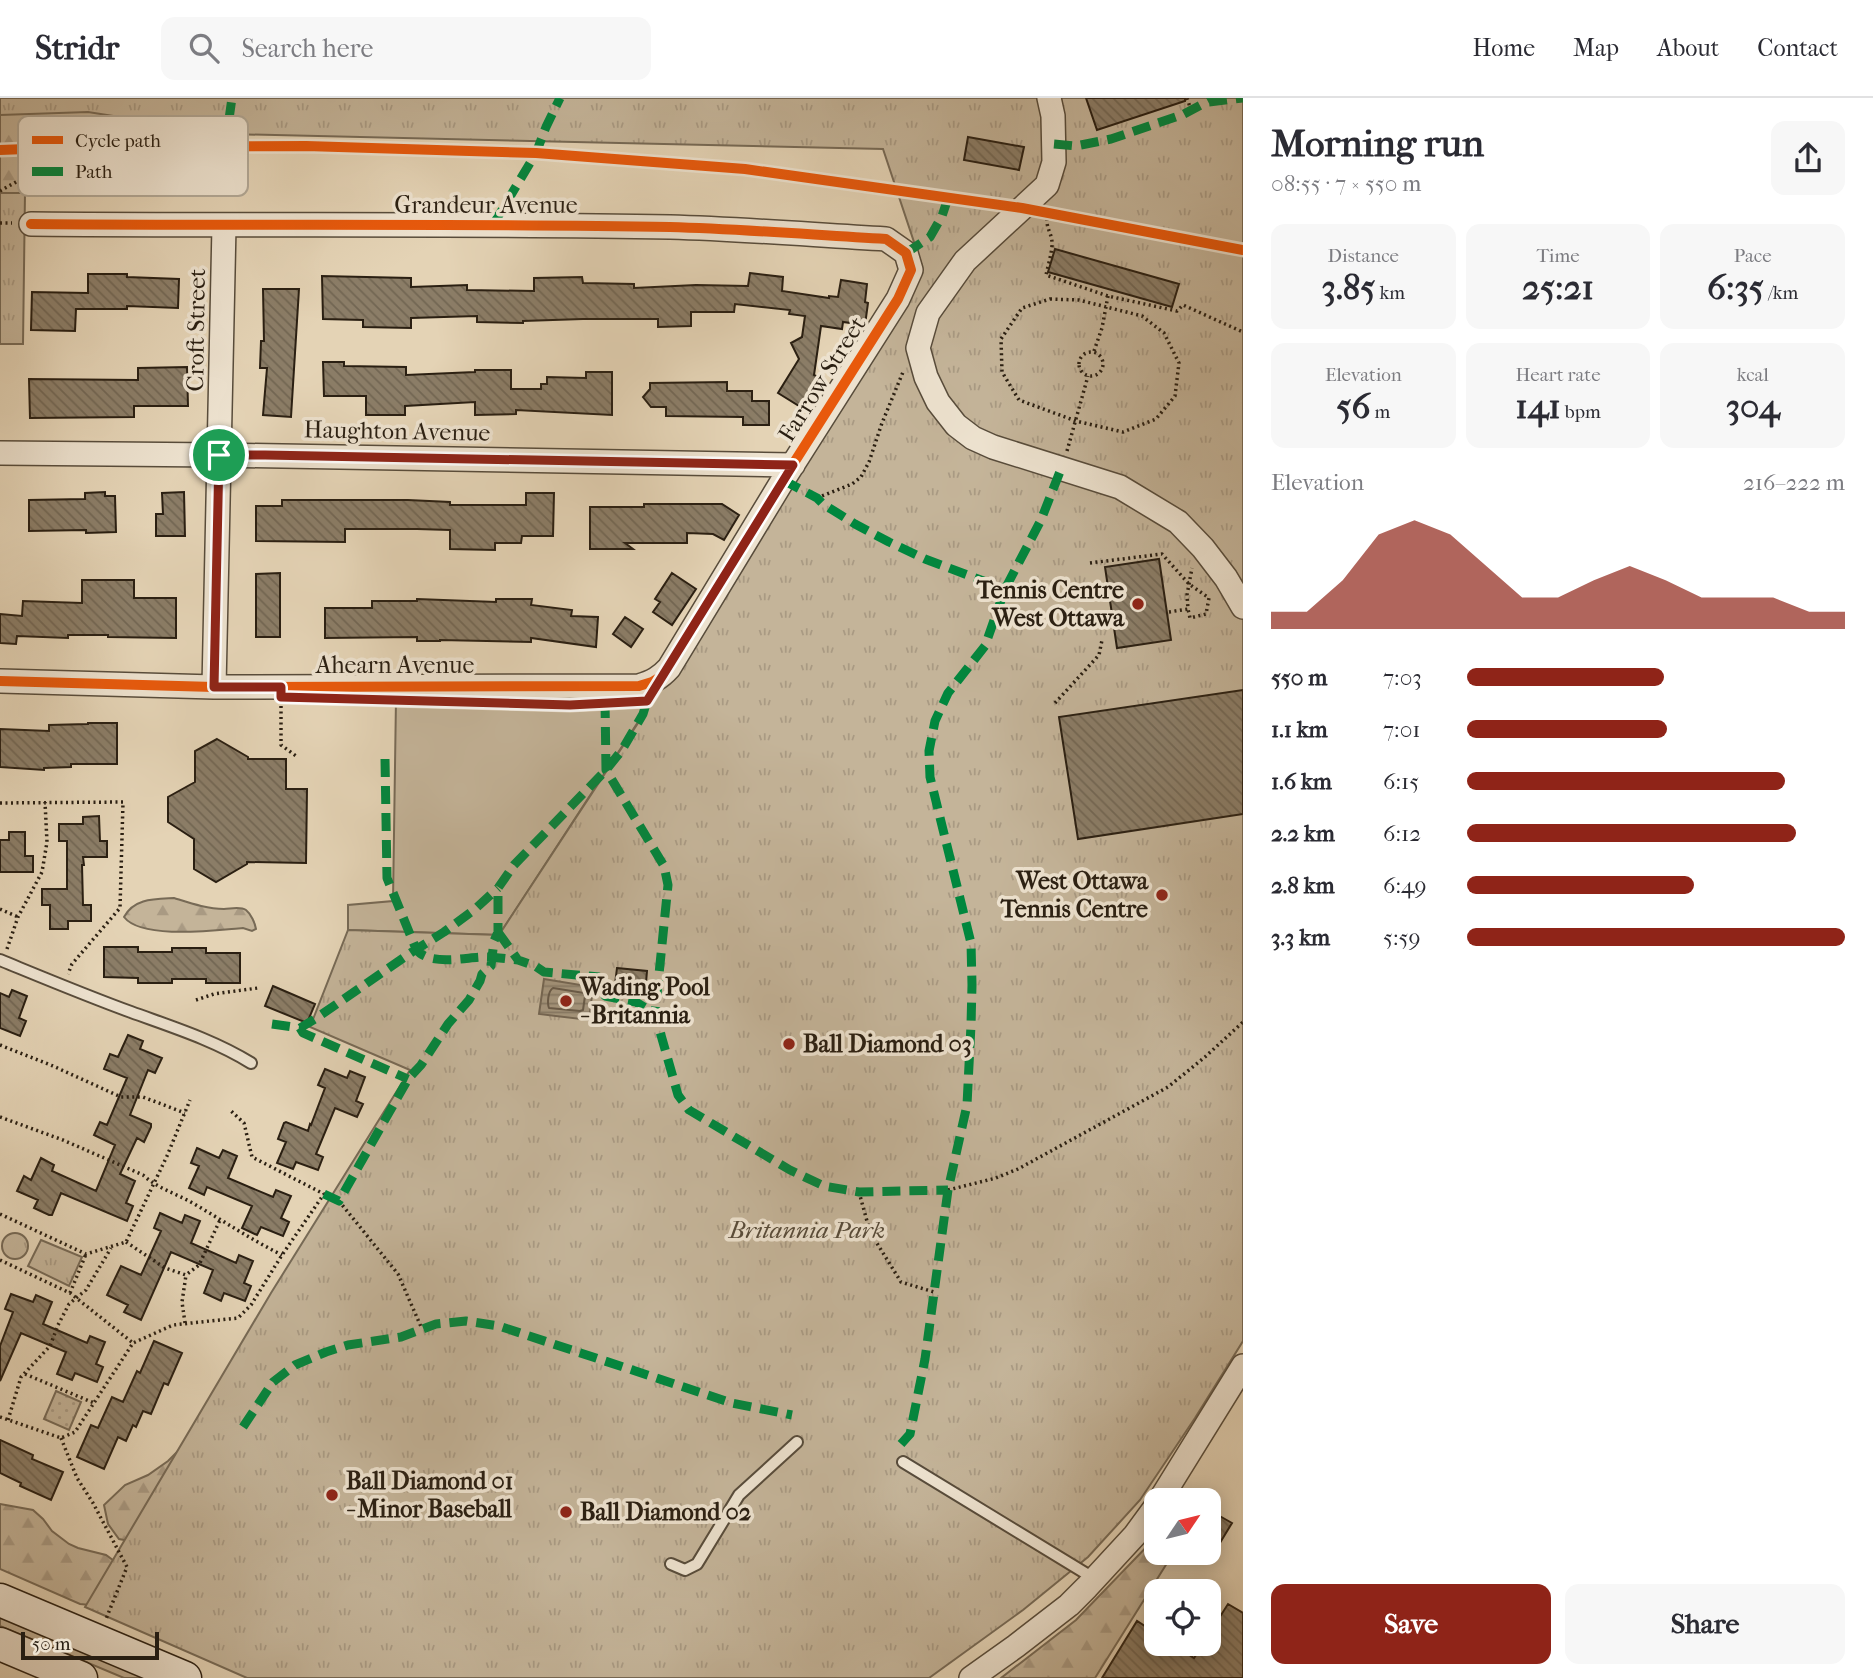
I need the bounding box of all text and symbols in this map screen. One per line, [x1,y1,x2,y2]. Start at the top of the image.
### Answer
search box [161,17,651,80]
text: Stridr [35,29,119,68]
icon: search [185,29,223,67]
text: Search here [241,33,373,64]
text: Home [1473,34,1535,62]
text: Map [1573,34,1619,62]
text: About [1657,34,1719,62]
text: Contact [1757,34,1838,62]
legend [18,116,248,196]
text: Morning run [1271,121,1484,166]
button: share [1771,121,1845,195]
text: Cycle path [75,130,161,152]
text: Path [75,161,113,183]
text: 08:55 · 7 × 550 m [1271,170,1421,197]
street label: Grandeur Avenue [394,191,578,219]
text: Distance [1328,245,1399,267]
text: Time [1536,245,1580,267]
text: Pace [1734,245,1772,267]
text: 3.85 [1322,267,1375,308]
text: 25:21 [1522,267,1594,308]
text: 6:35 [1707,267,1764,308]
street label: Croft Street [181,268,211,392]
text: km [1375,282,1405,304]
text: /km [1764,282,1798,304]
street label: Farrow Street [772,311,872,447]
text: Elevation [1325,364,1402,386]
text: Heart rate [1515,364,1601,386]
text: kcal [1737,364,1769,386]
text: 56 [1336,386,1370,427]
text: 141 [1515,386,1561,427]
text: 304 [1726,386,1780,427]
text: m [1370,401,1390,423]
text: bpm [1561,401,1601,423]
street label: Haughton Avenue [303,415,491,447]
pin [189,425,249,485]
icon: arrive [200,436,238,474]
text: Elevation [1271,469,1364,496]
text: 216–222 m [1743,469,1845,496]
place label: Tennis Centre West Ottawa [976,576,1125,632]
marker: Tennis Centre West Ottawa [1130,596,1146,612]
street label: Ahearn Avenue [315,651,474,679]
text: 550 m [1271,664,1327,691]
text: 7:03 [1383,664,1422,691]
text: 1.1 km [1271,716,1328,743]
text: 7:01 [1383,716,1420,743]
text: 1.6 km [1271,768,1332,795]
text: 6:15 [1383,768,1419,795]
text: 2.2 km [1271,820,1335,847]
text: 6:12 [1383,820,1421,847]
place label: West Ottawa Tennis Centre [1000,867,1149,923]
text: 2.8 km [1271,872,1335,899]
text: 6:49 [1383,872,1427,899]
marker: West Ottawa Tennis Centre [1154,887,1170,903]
text: 3.3 km [1271,924,1330,951]
text: 5:59 [1383,924,1421,951]
place label: Wading Pool - Britannia [579,973,710,1029]
marker: Wading Pool - Britannia [558,993,574,1009]
place label: Ball Diamond 03 [803,1030,972,1058]
marker: Ball Diamond 03 [781,1036,797,1052]
park label: Britannia Park [727,1216,885,1244]
place label: Ball Diamond 01 - Minor Baseball [346,1467,513,1523]
marker: Ball Diamond 01 - Minor Baseball [324,1487,340,1503]
north arrow [1144,1488,1222,1564]
map controls [1144,1488,1221,1656]
place label: Ball Diamond 02 [580,1498,751,1526]
marker: Ball Diamond 02 [558,1504,574,1520]
button: locate [1144,1579,1221,1656]
button: Save [1271,1584,1551,1664]
button: Share [1565,1584,1845,1664]
scale bar [21,1629,159,1661]
text: 50 m [32,1633,71,1655]

